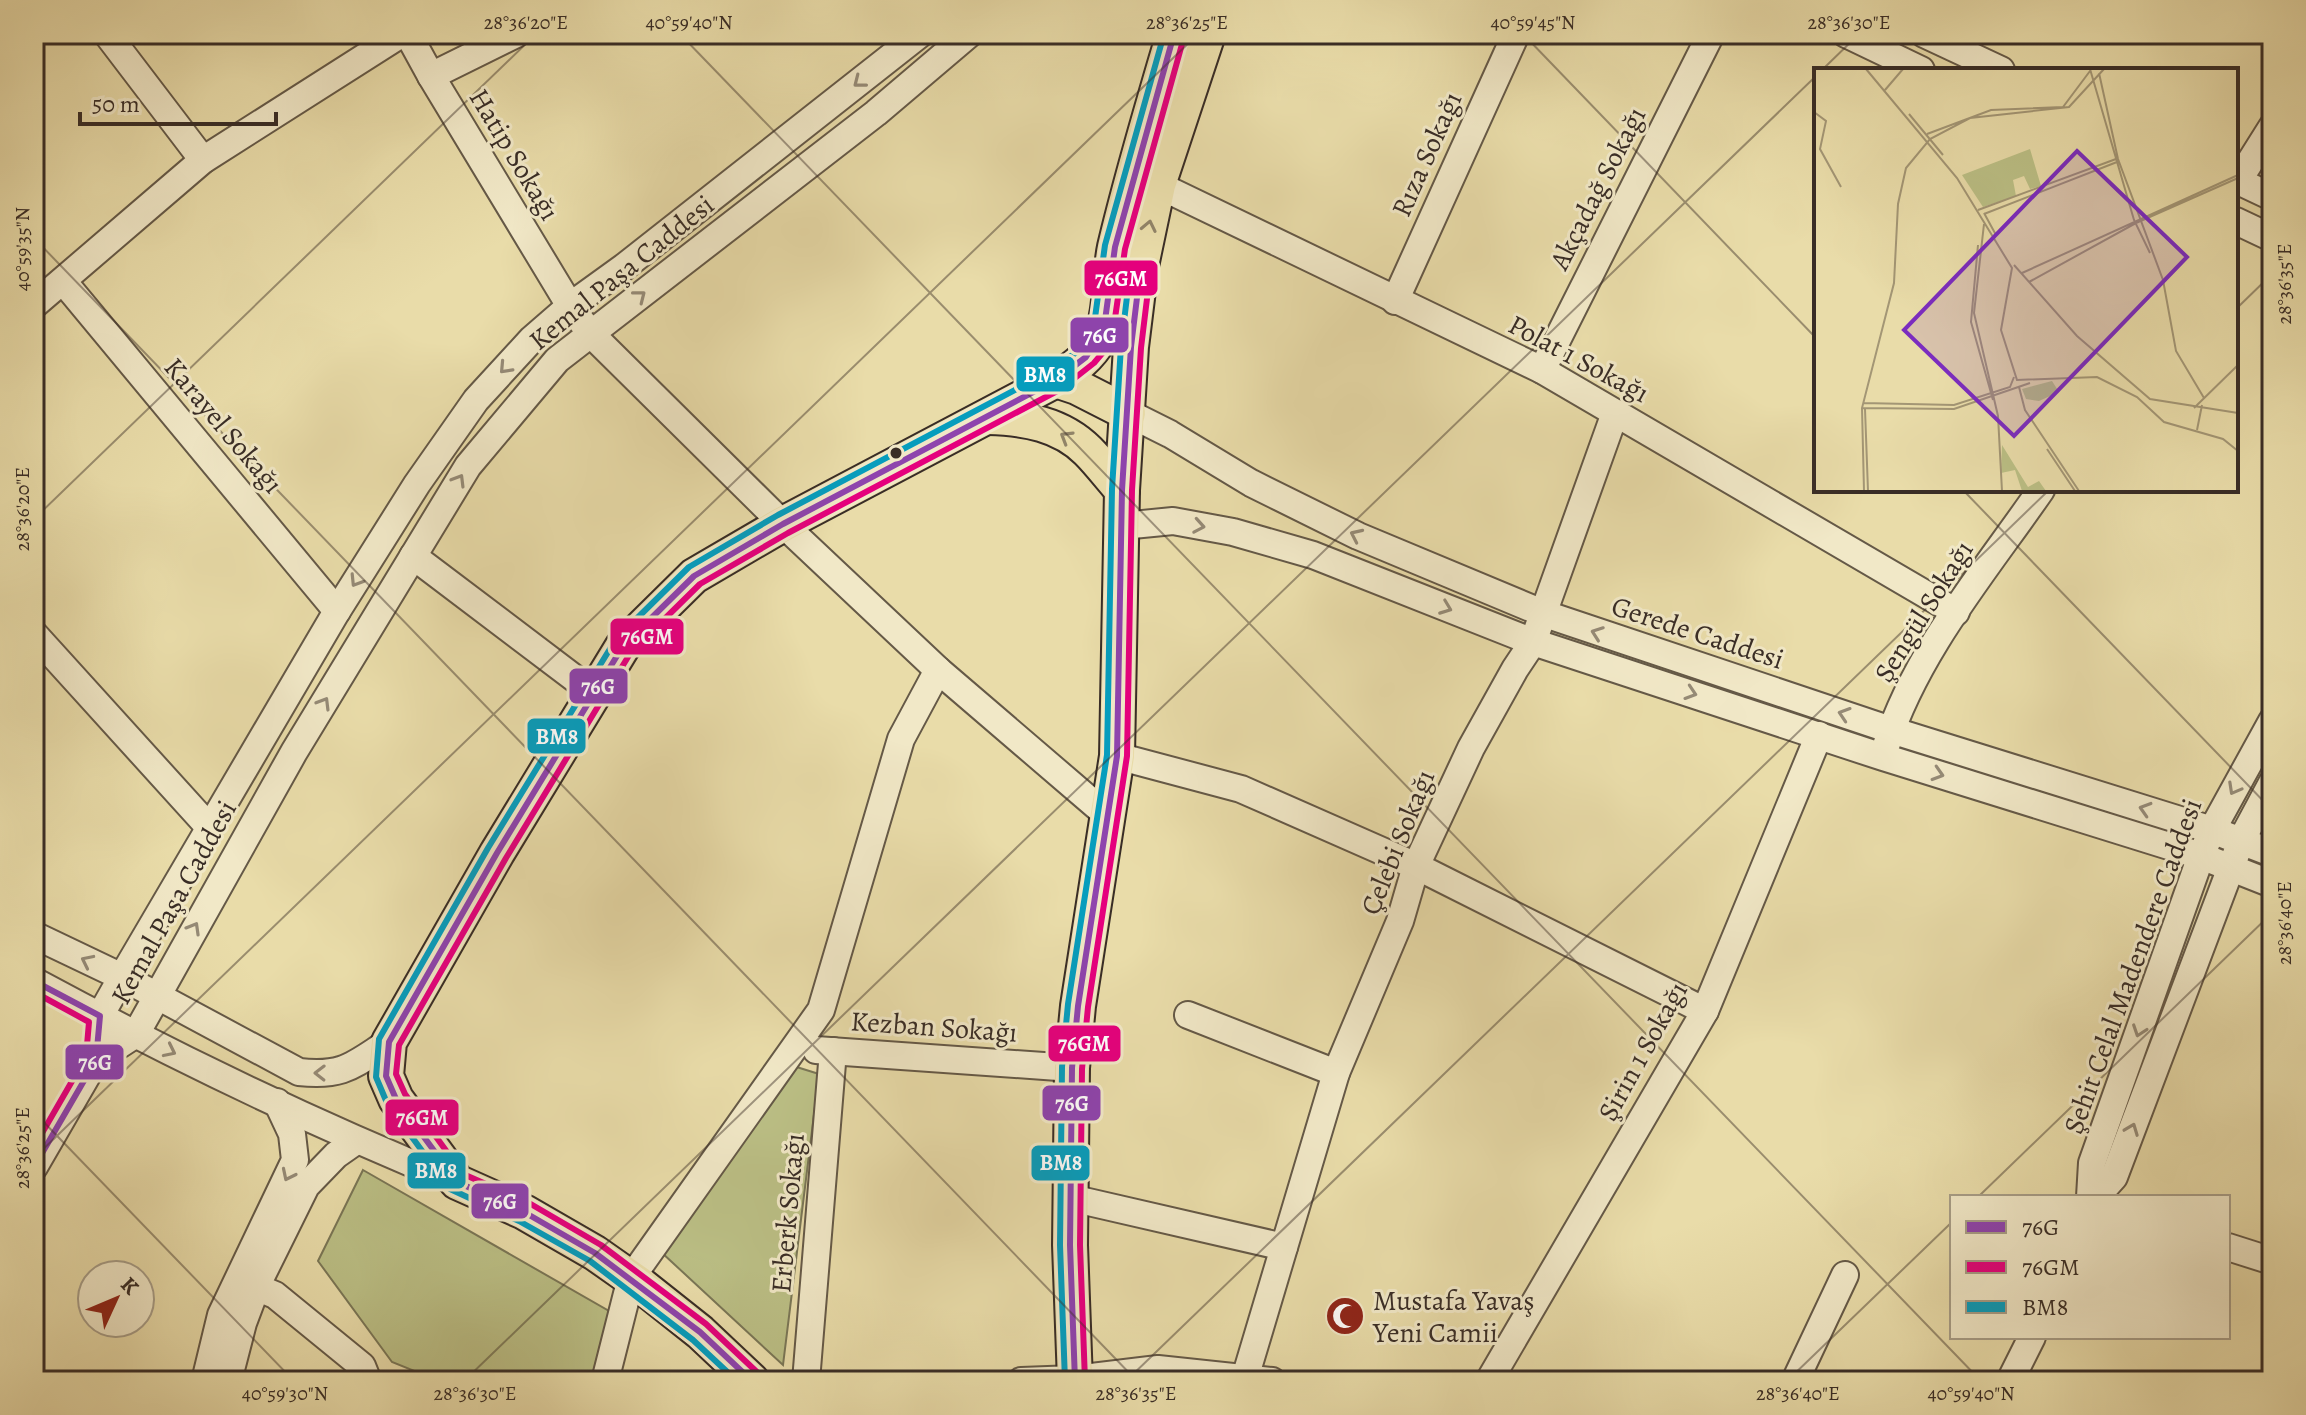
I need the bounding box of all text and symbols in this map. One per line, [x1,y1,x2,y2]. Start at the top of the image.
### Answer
text: 28°36'20"E [484,9,568,36]
text: 40°59'40"N [645,9,733,36]
text: 28°36'25"E [1146,9,1228,36]
text: 40°59'45"N [1491,9,1575,36]
text: 28°36'30"E [1807,9,1891,36]
inset map [1814,68,2238,492]
one-way arrow [853,72,868,86]
scale bar [80,76,276,126]
street label: Hatip Sokağı [460,81,568,228]
street label: Rıza Sokağı [1383,86,1471,223]
text: 50 m [92,88,140,120]
street label: Akçadağ Sokağı [1540,101,1655,277]
street label: Kemal Paşa Caddesi [521,186,722,359]
text: 40°59'35"N [9,207,36,291]
one-way arrow [1140,220,1157,233]
text: 28°36'35"E [2271,243,2298,325]
line badge: 76GM [1083,259,1159,297]
text: 76GM [1095,264,1147,294]
one-way arrow [631,291,646,305]
street label: Polat 1 Sokağı [1501,306,1656,412]
line badge: 76G [1069,316,1130,354]
text: 76G [1083,321,1117,351]
street label: Karayel Sokağı [155,350,291,502]
line badge: BM8 [1015,355,1076,393]
one-way arrow [500,359,515,374]
text: BM8 [1024,360,1066,390]
one-way arrow [1060,431,1075,447]
unlabelled marker [888,445,904,461]
text: 28°36'20"E [9,467,36,551]
one-way arrow [449,474,465,489]
one-way arrow [1193,516,1206,533]
one-way arrow [1350,529,1365,545]
street label: Şengül Sokağı [1865,533,1982,690]
one-way arrow [350,572,365,587]
street label: Gerede Caddesi [1607,587,1789,679]
one-way arrow [1438,598,1452,614]
line badge: 76GM [609,617,685,656]
text: 76GM [621,622,673,652]
one-way arrow [1591,626,1605,643]
line badge: 76G [568,667,629,705]
text: 76G [581,672,615,702]
one-way arrow [1683,684,1697,700]
one-way arrow [314,697,330,712]
one-way arrow [1838,707,1851,723]
line badge: BM8 [526,717,587,755]
text: BM8 [536,722,578,752]
street label: Çelebi Sokağı [1352,764,1444,920]
one-way arrow [1930,765,1944,781]
one-way arrow [2228,780,2244,795]
street label: Şehit Celal Madendere Caddesi [2055,793,2211,1139]
street label: Kemal Paşa Caddesi [102,794,246,1011]
one-way arrow [2139,802,2153,818]
text: 28°36'40"E [2271,881,2298,965]
one-way arrow [184,922,200,937]
one-way arrow [81,955,96,970]
street label: Şirin 1 Sokağı [1589,975,1697,1128]
street label: Kezban Sokağı [849,1002,1018,1052]
one-way arrow [2133,1023,2149,1037]
line badge: 76GM [1047,1024,1122,1063]
text: 76GM [1058,1029,1110,1059]
one-way arrow [161,1041,176,1056]
line badge: 76G [64,1043,125,1081]
text: 76G [78,1048,112,1078]
one-way arrow [313,1064,326,1082]
line badge: 76G [1041,1084,1102,1122]
text: 76G [1055,1089,1089,1119]
line badge: 76GM [384,1098,460,1137]
text: 76GM [396,1103,448,1133]
text: 28°36'25"E [9,1107,36,1189]
one-way arrow [2122,1123,2139,1137]
street label: Erberk Sokağı [762,1132,814,1294]
line badge: BM8 [1030,1144,1091,1182]
text: BM8 [1040,1148,1082,1178]
line badge: BM8 [406,1151,467,1190]
text: BM8 [415,1156,457,1186]
one-way arrow [282,1167,298,1182]
line badge: 76G [470,1182,530,1220]
text: 76G [483,1187,517,1217]
legend [1950,1195,2230,1339]
text: 76G [2022,1211,2059,1243]
text: 76GM [2022,1251,2080,1283]
north arrow [76,1259,156,1339]
text: K [114,1270,146,1302]
place label: Mustafa Yavaş Yeni Camii [1372,1282,1535,1352]
text: BM8 [2022,1291,2068,1323]
mosque icon: Mustafa Yavaş Yeni Camii [1324,1295,1366,1337]
text: 40°59'30"N [242,1380,328,1407]
text: 28°36'30"E [433,1380,517,1407]
text: 28°36'35"E [1095,1380,1177,1407]
text: 28°36'40"E [1756,1380,1840,1407]
text: 40°59'40"N [1927,1380,2015,1407]

